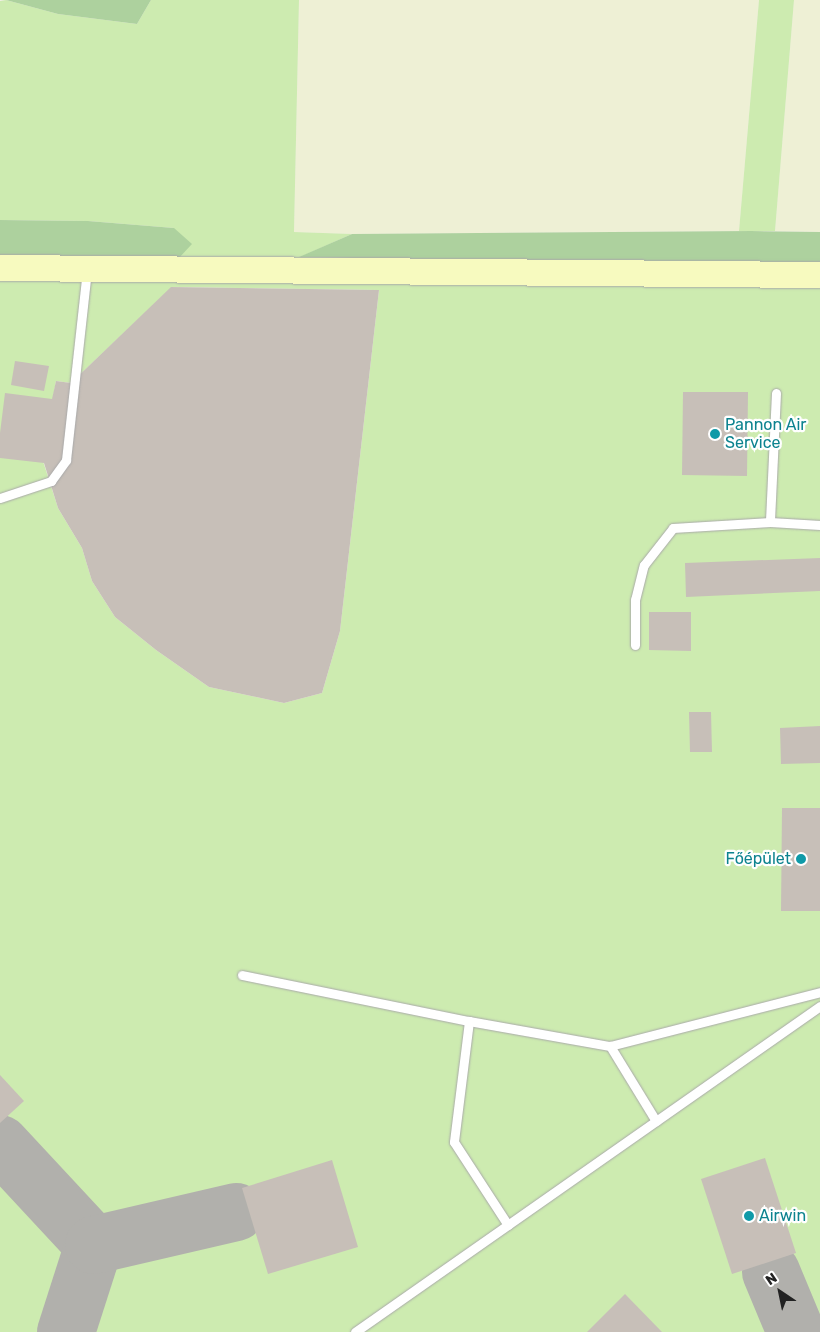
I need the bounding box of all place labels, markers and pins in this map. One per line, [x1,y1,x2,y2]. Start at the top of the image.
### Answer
place label: Pannon Air Service [725,415,807,453]
marker: Pannon Air Service [709,428,721,440]
place label: Főépület [725,849,791,869]
marker: Főépület [795,853,807,865]
place label: Airwin [759,1206,806,1226]
marker: Airwin [743,1210,755,1222]

